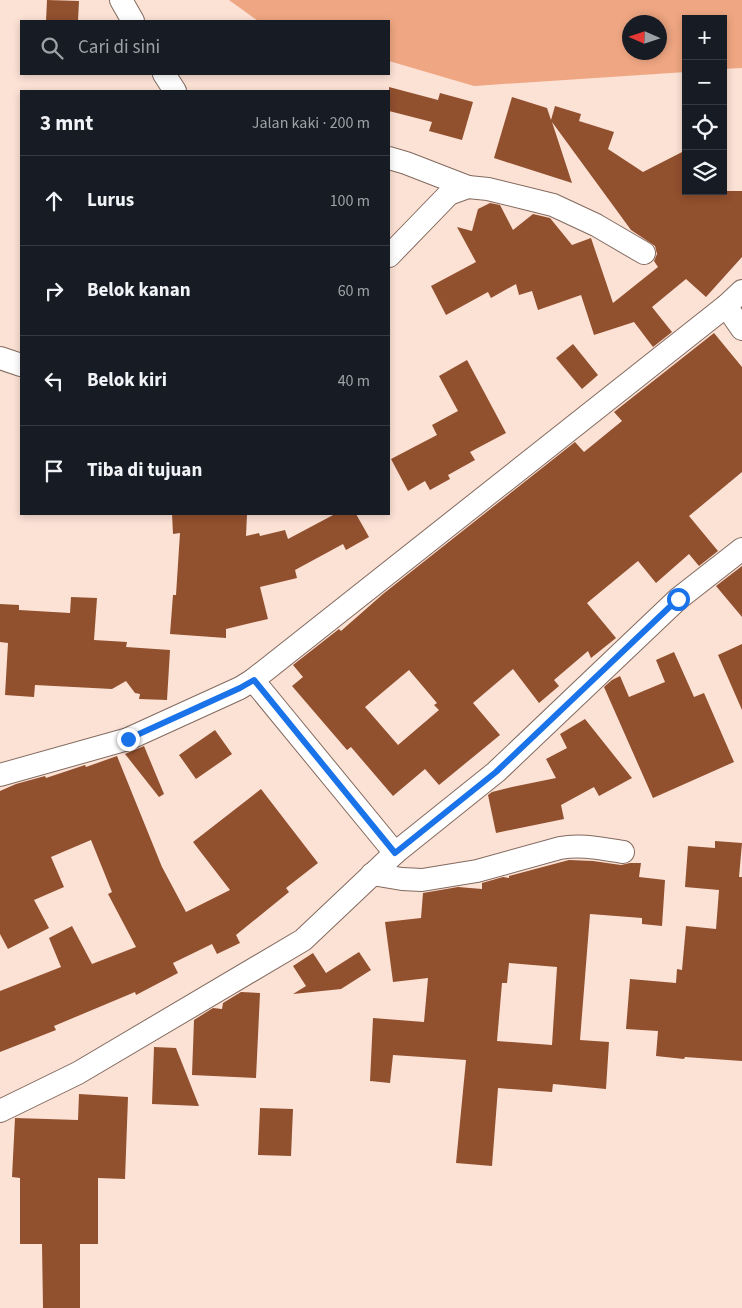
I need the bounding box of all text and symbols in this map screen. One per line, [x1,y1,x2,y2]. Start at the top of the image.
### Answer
north arrow [622,15,667,60]
map controls [682,15,727,195]
button: + [682,15,727,60]
search box [20,20,390,75]
icon: search [38,34,66,62]
text: Cari di sini [78,34,160,61]
button: − [682,60,727,105]
button: locate [682,105,727,150]
text: 3 mnt [40,108,93,138]
text: Jalan kaki · 200 m [252,112,370,134]
button: layers [682,150,727,195]
icon: ahead [40,187,68,215]
text: Lurus [87,187,134,214]
text: 100 m [330,190,370,212]
icon: right [40,277,68,305]
text: Belok kanan [87,277,191,304]
text: 60 m [338,280,370,302]
icon: left [40,367,68,395]
text: Belok kiri [87,367,167,394]
text: 40 m [338,370,370,392]
icon: arrive [40,457,68,485]
text: Tiba di tujuan [87,457,202,484]
route start [667,588,690,611]
route end [117,728,140,751]

